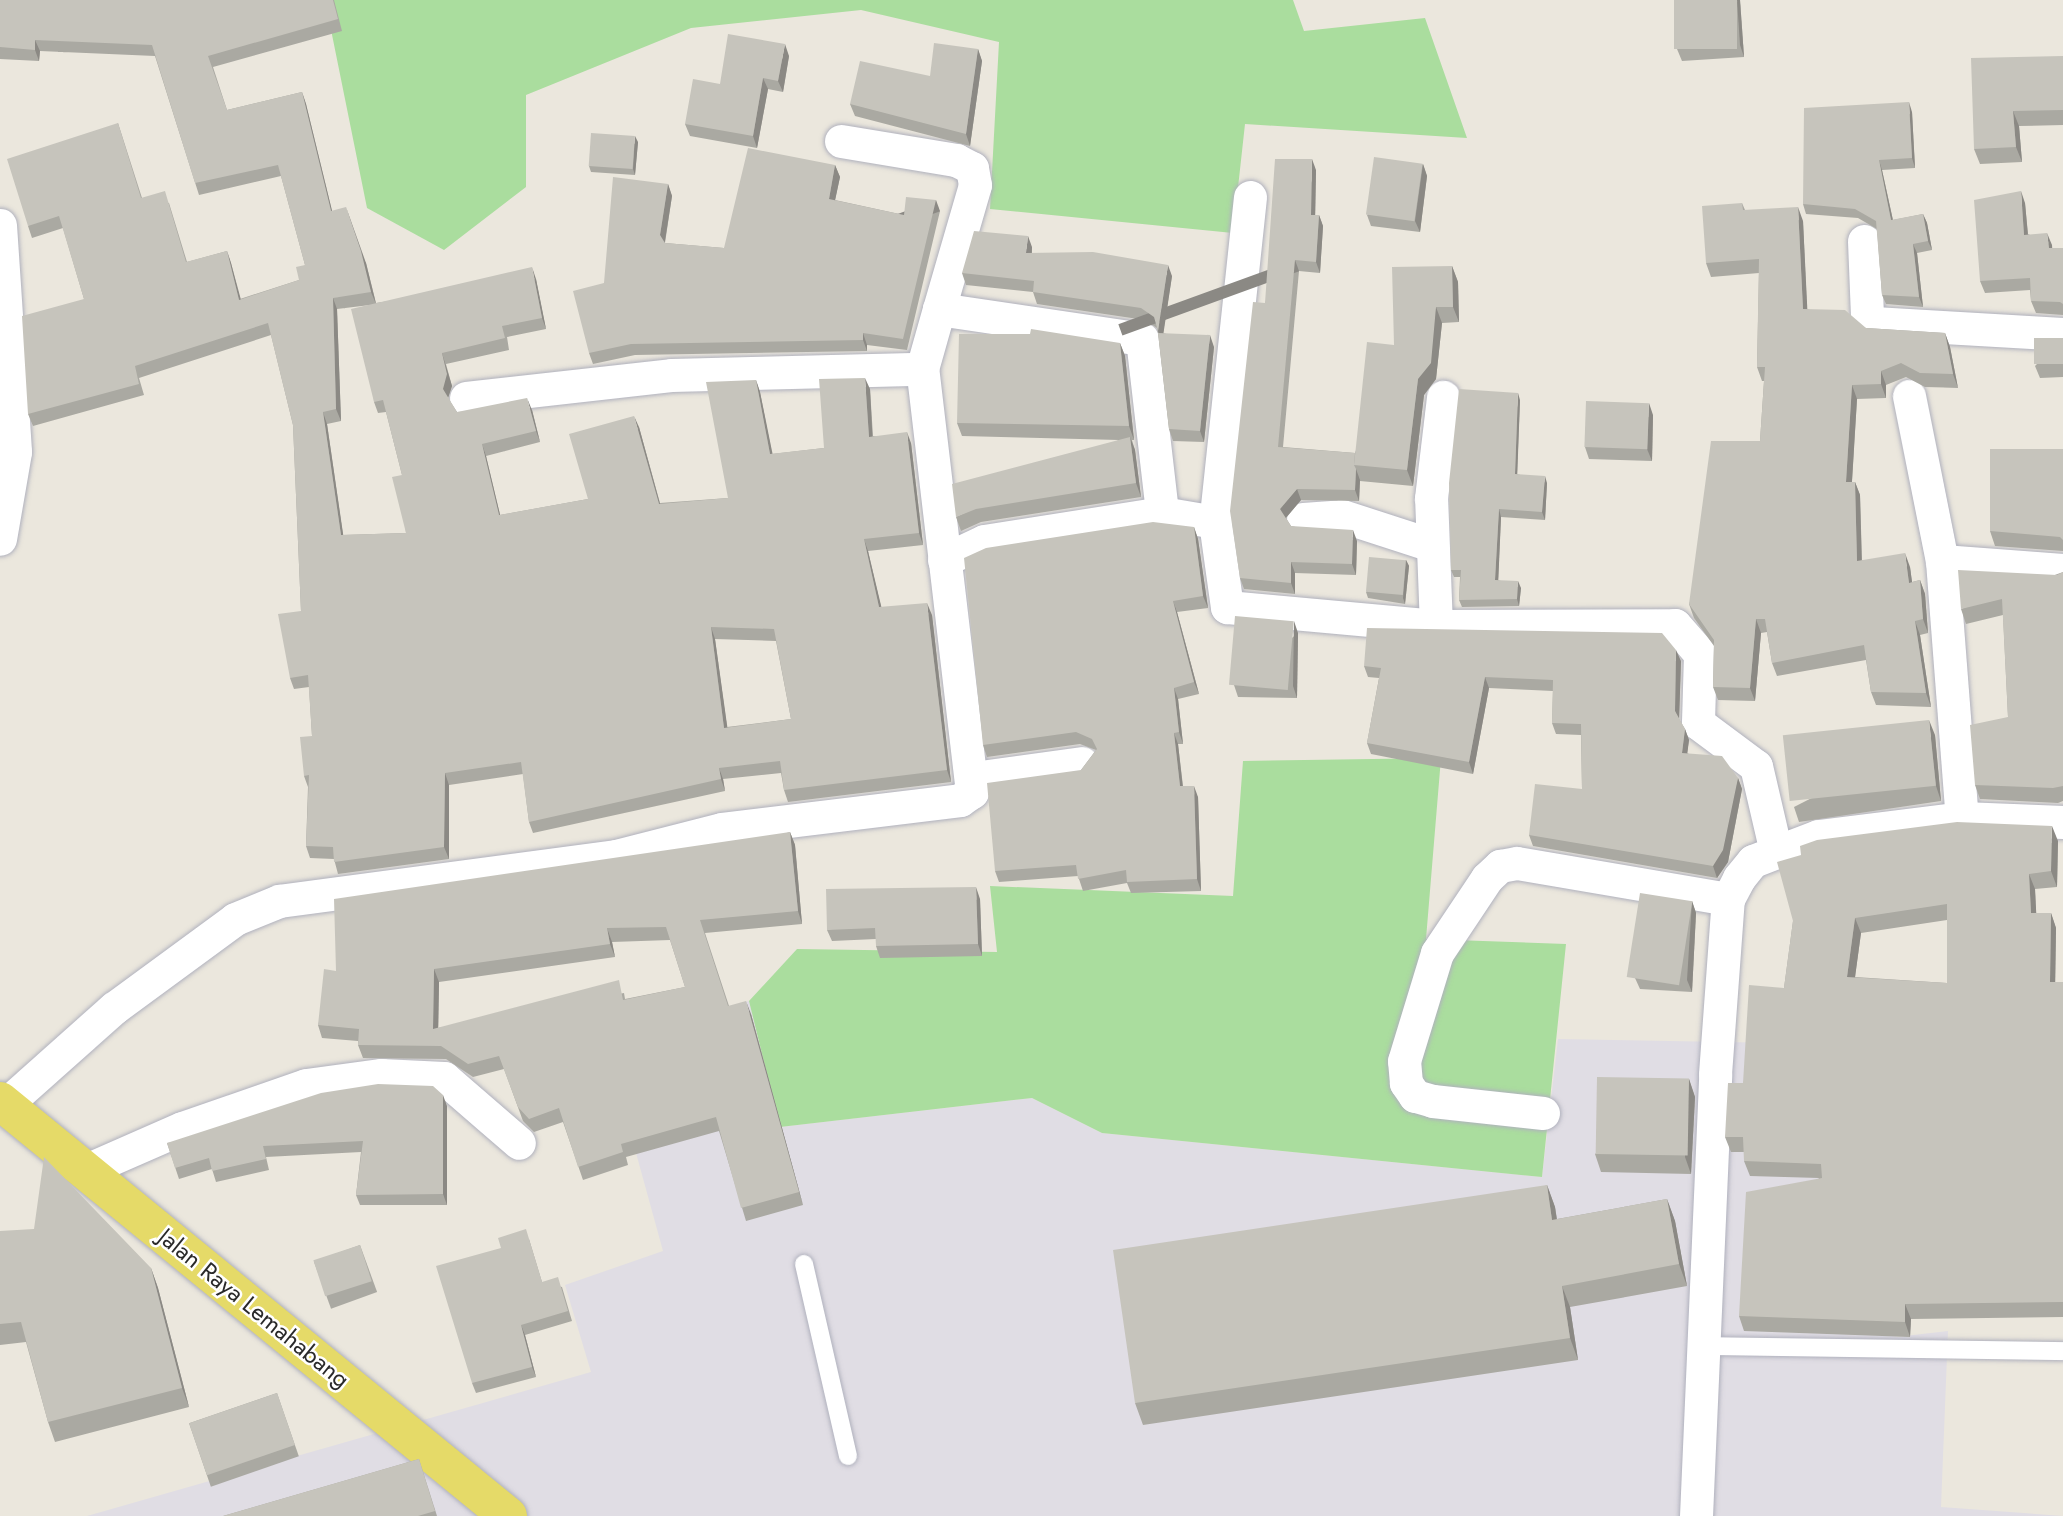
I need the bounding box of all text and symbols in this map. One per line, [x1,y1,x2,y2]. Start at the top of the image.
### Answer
street label: Jalan Raya Lemahabang [153,1222,355,1394]

